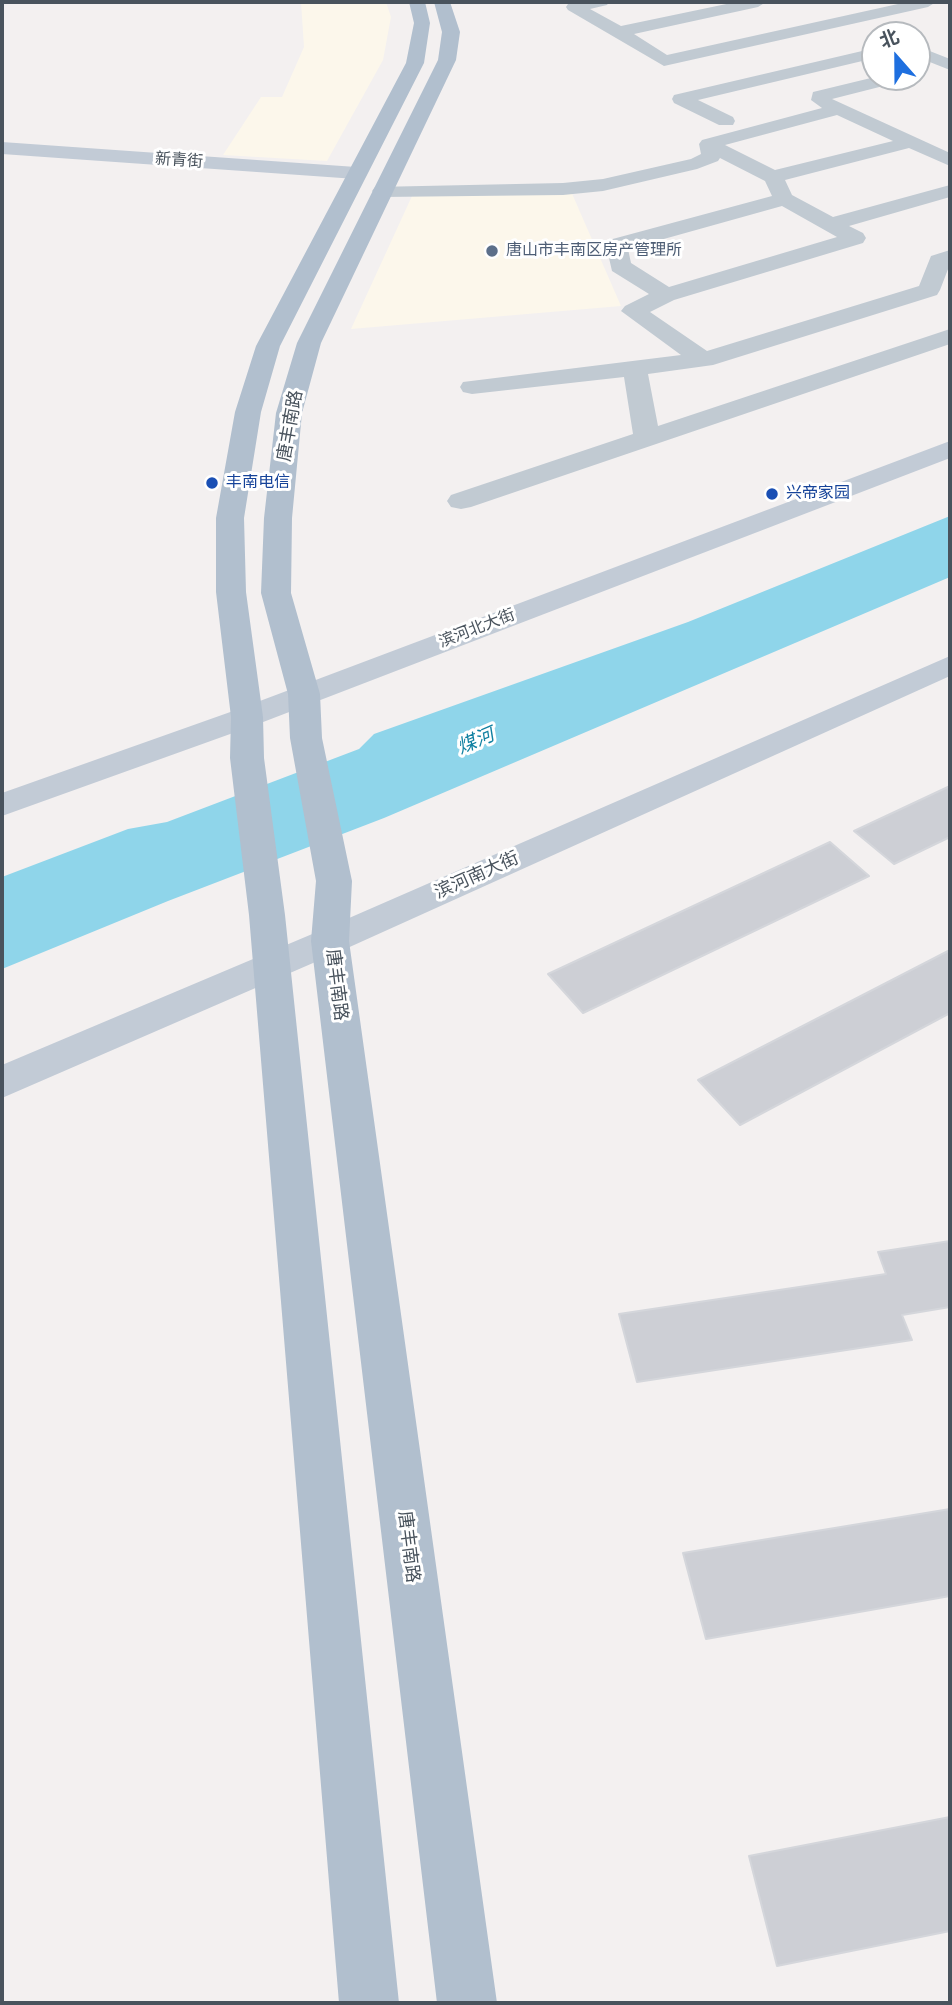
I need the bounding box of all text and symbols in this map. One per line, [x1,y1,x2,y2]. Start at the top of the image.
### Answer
north arrow [861,21,931,91]
text: 北 [876,25,902,52]
street label: 新青街 [154,150,204,172]
place label: 唐山市丰南区房产管理所 [506,241,682,261]
marker: 唐山市丰南区房产管理所 [484,243,500,259]
street label: 唐丰南路 [274,389,308,463]
place label: 丰南电信 [226,473,290,493]
marker: 丰南电信 [204,475,220,491]
place label: 兴帝家园 [786,484,850,504]
marker: 兴帝家园 [764,486,780,502]
street label: 滨河北大街 [436,606,518,652]
water label: 煤河 [454,724,498,760]
street label: 滨河南大街 [431,848,523,904]
street label: 唐丰南路 [321,948,351,1022]
street label: 唐丰南路 [393,1510,423,1584]

